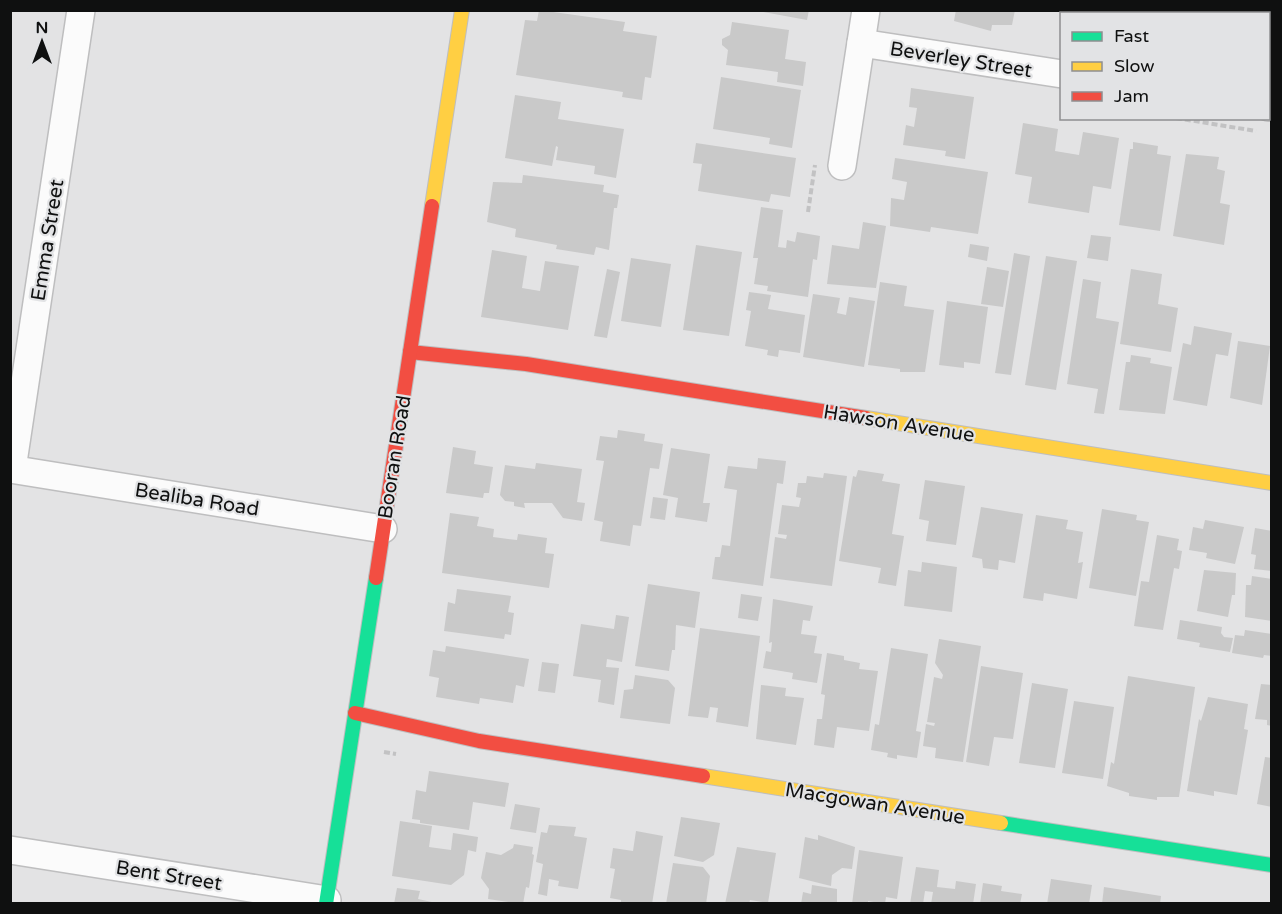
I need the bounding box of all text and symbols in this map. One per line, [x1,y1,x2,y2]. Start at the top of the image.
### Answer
north arrow [12,12,72,72]
legend [1060,12,1270,120]
text: N [36,18,48,38]
text: Fast [1114,25,1149,47]
street label: Beverley Street [888,37,1034,83]
text: Slow [1114,55,1155,77]
text: Jam [1114,85,1149,107]
street label: Emma Street [27,177,70,303]
street label: Booran Road [373,394,417,521]
street label: Hawson Avenue [822,400,976,448]
street label: Bealiba Road [133,478,261,522]
street label: Macgowan Avenue [783,778,966,830]
street label: Bent Street [114,856,224,896]

